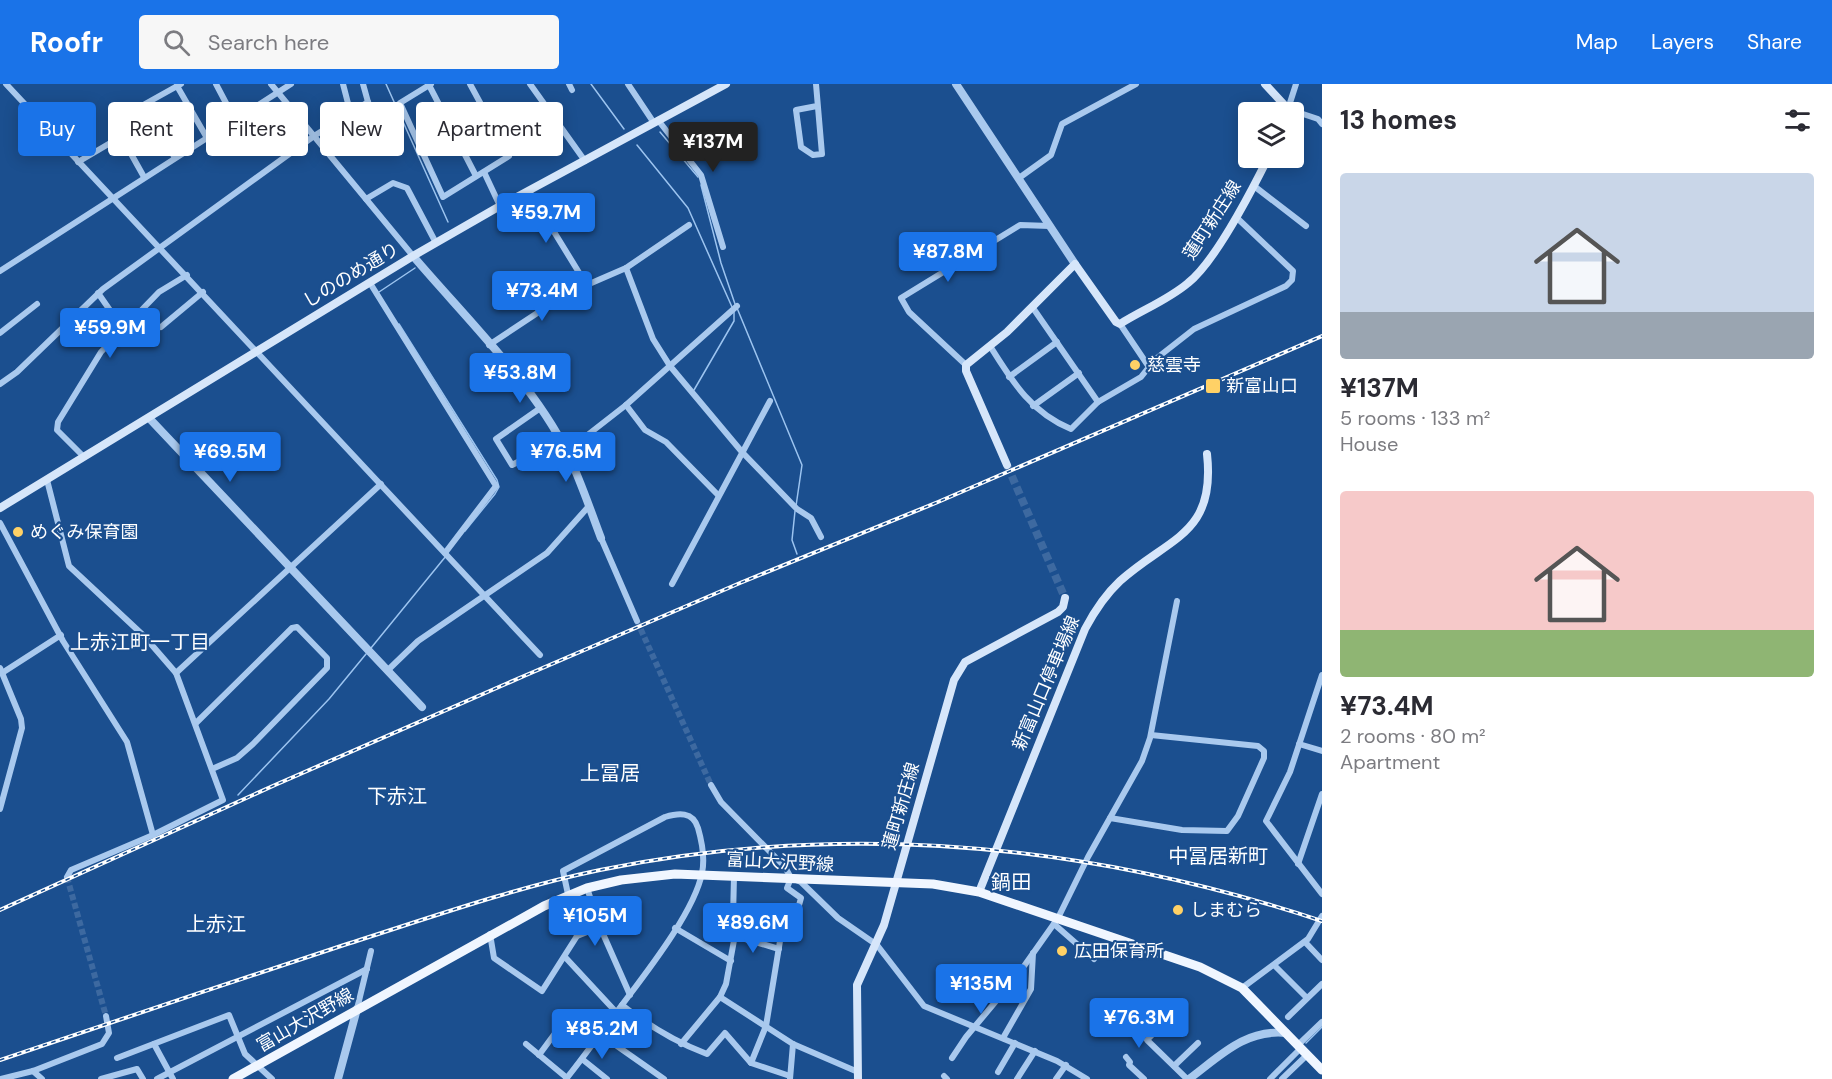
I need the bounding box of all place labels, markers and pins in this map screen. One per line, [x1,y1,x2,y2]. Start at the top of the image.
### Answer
pin: ¥137M [671,122,755,173]
pin: ¥59.7M [497,193,595,244]
pin: ¥87.8M [899,232,997,283]
pin: ¥73.4M [493,271,591,322]
pin: ¥59.9M [61,308,159,359]
pin: ¥53.8M [471,353,569,404]
place label: 慈雲寺 [1147,353,1201,377]
marker: 慈雲寺 [1128,358,1142,372]
place label: 新富山口 [1226,374,1298,398]
marker: 新富山口 [1204,377,1222,395]
pin: ¥69.5M [181,432,279,483]
pin: ¥76.5M [517,432,615,483]
place label: めぐみ保育園 [30,520,139,544]
marker: めぐみ保育園 [11,525,25,539]
pin: ¥105M [553,896,637,947]
place label: しまむら [1190,898,1262,922]
pin: ¥89.6M [704,903,802,954]
marker: しまむら [1171,903,1185,917]
place label: 広田保育所 [1074,939,1164,963]
marker: 広田保育所 [1055,944,1069,958]
pin: ¥135M [939,964,1023,1015]
pin: ¥76.3M [1090,998,1188,1049]
pin: ¥85.2M [553,1009,651,1060]

